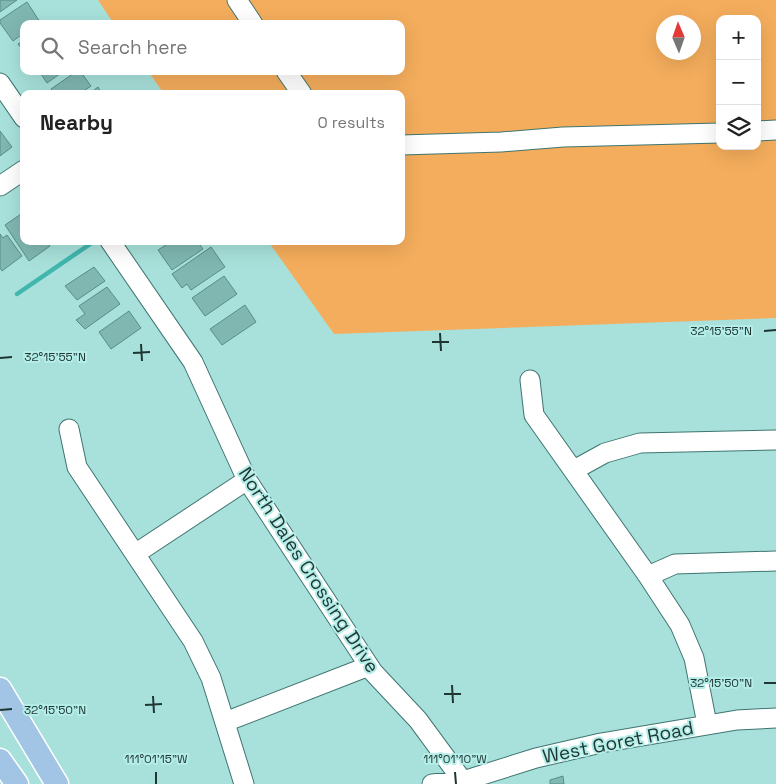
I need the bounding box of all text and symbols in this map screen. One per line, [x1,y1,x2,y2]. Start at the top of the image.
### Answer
north arrow [656,15,701,60]
map controls [716,15,761,150]
button: + [716,15,761,60]
search box [20,20,405,75]
icon: search [38,34,66,62]
text: Search here [78,35,188,60]
button: − [716,60,761,105]
button: layers [716,105,761,150]
text: Nearby [40,109,113,136]
text: 0 results [317,112,385,133]
text: 32°15'55"N [690,323,752,339]
text: 32°15'55"N [24,349,86,365]
street label: North Dales Crossing Drive [233,462,385,678]
text: 32°15'50"N [690,675,752,691]
text: 32°15'50"N [24,702,86,718]
street label: West Goret Road [540,715,696,769]
text: 111°01'15"W [124,751,188,767]
text: 111°01'10"W [423,751,487,767]

